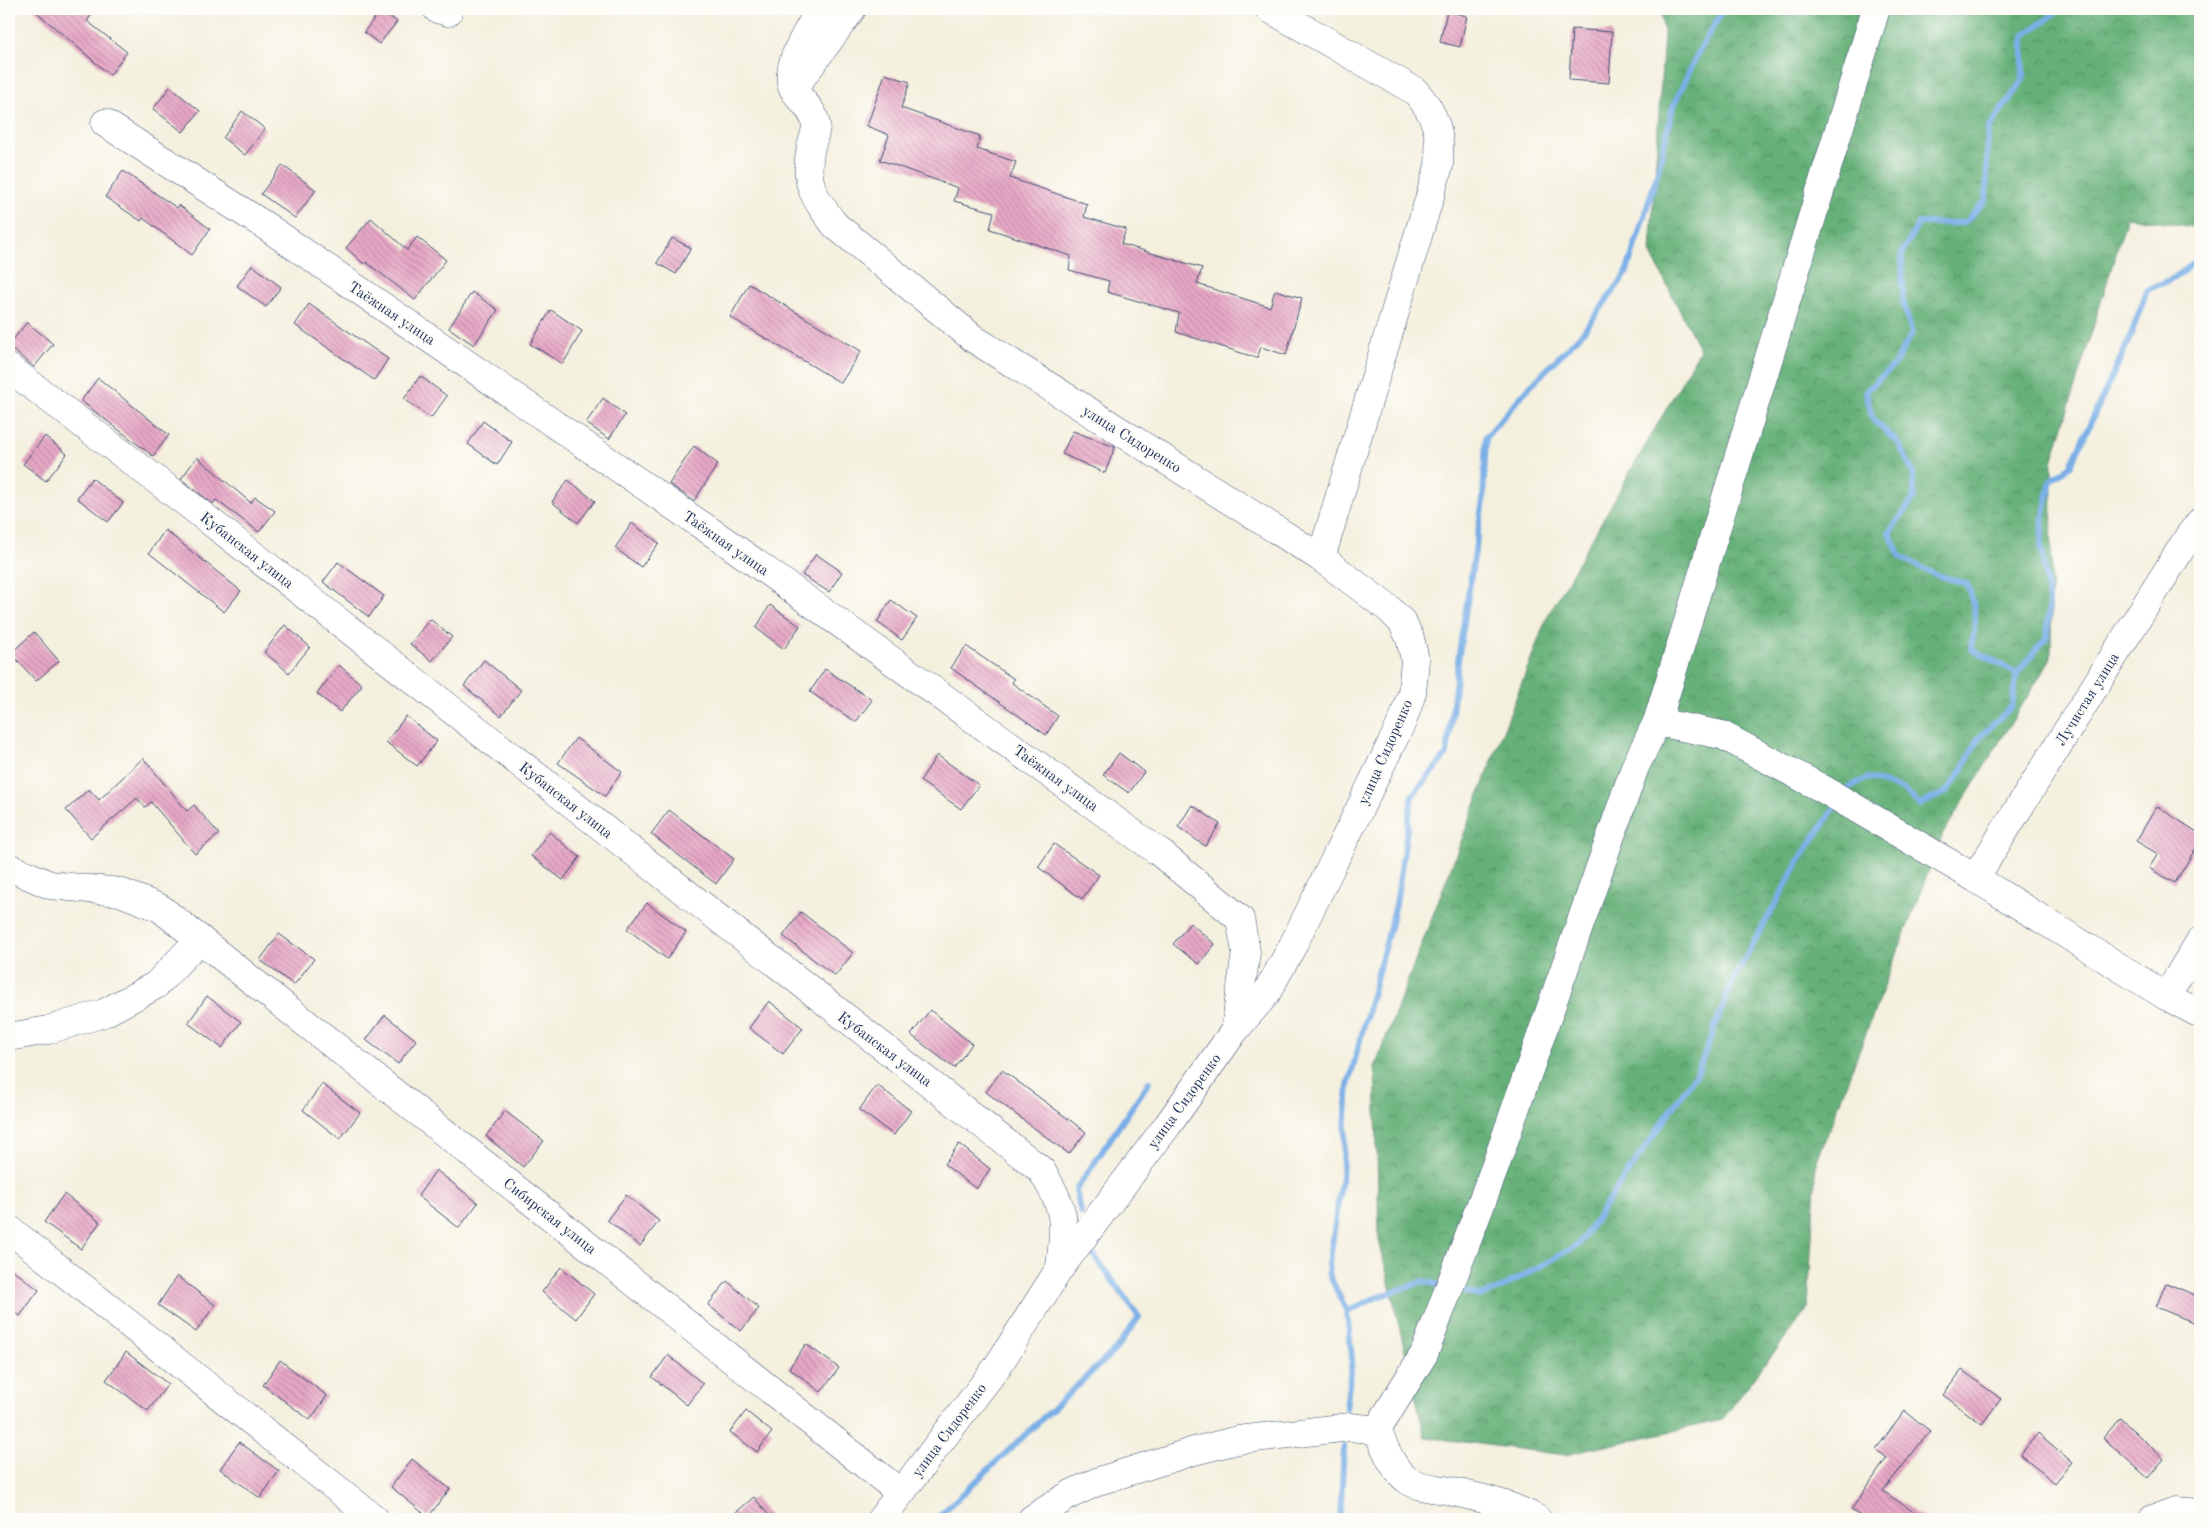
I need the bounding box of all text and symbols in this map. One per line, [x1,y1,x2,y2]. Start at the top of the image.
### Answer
street label: Таёжная улица [345,280,438,349]
street label: улица Сидоренко [1079,404,1183,477]
street label: Таёжная улица [679,509,771,580]
street label: Кубанская улица [197,510,296,592]
street label: Лучистая улица [2054,650,2123,749]
street label: улица Сидоренко [1356,698,1416,807]
street label: Таёжная улица [1010,743,1101,815]
street label: Кубанская улица [516,760,615,842]
street label: Кубанская улица [834,1010,935,1091]
street label: улица Сидоренко [1146,1052,1225,1152]
street label: Сибирская улица [500,1176,599,1258]
street label: улица Сидоренко [910,1381,990,1481]

